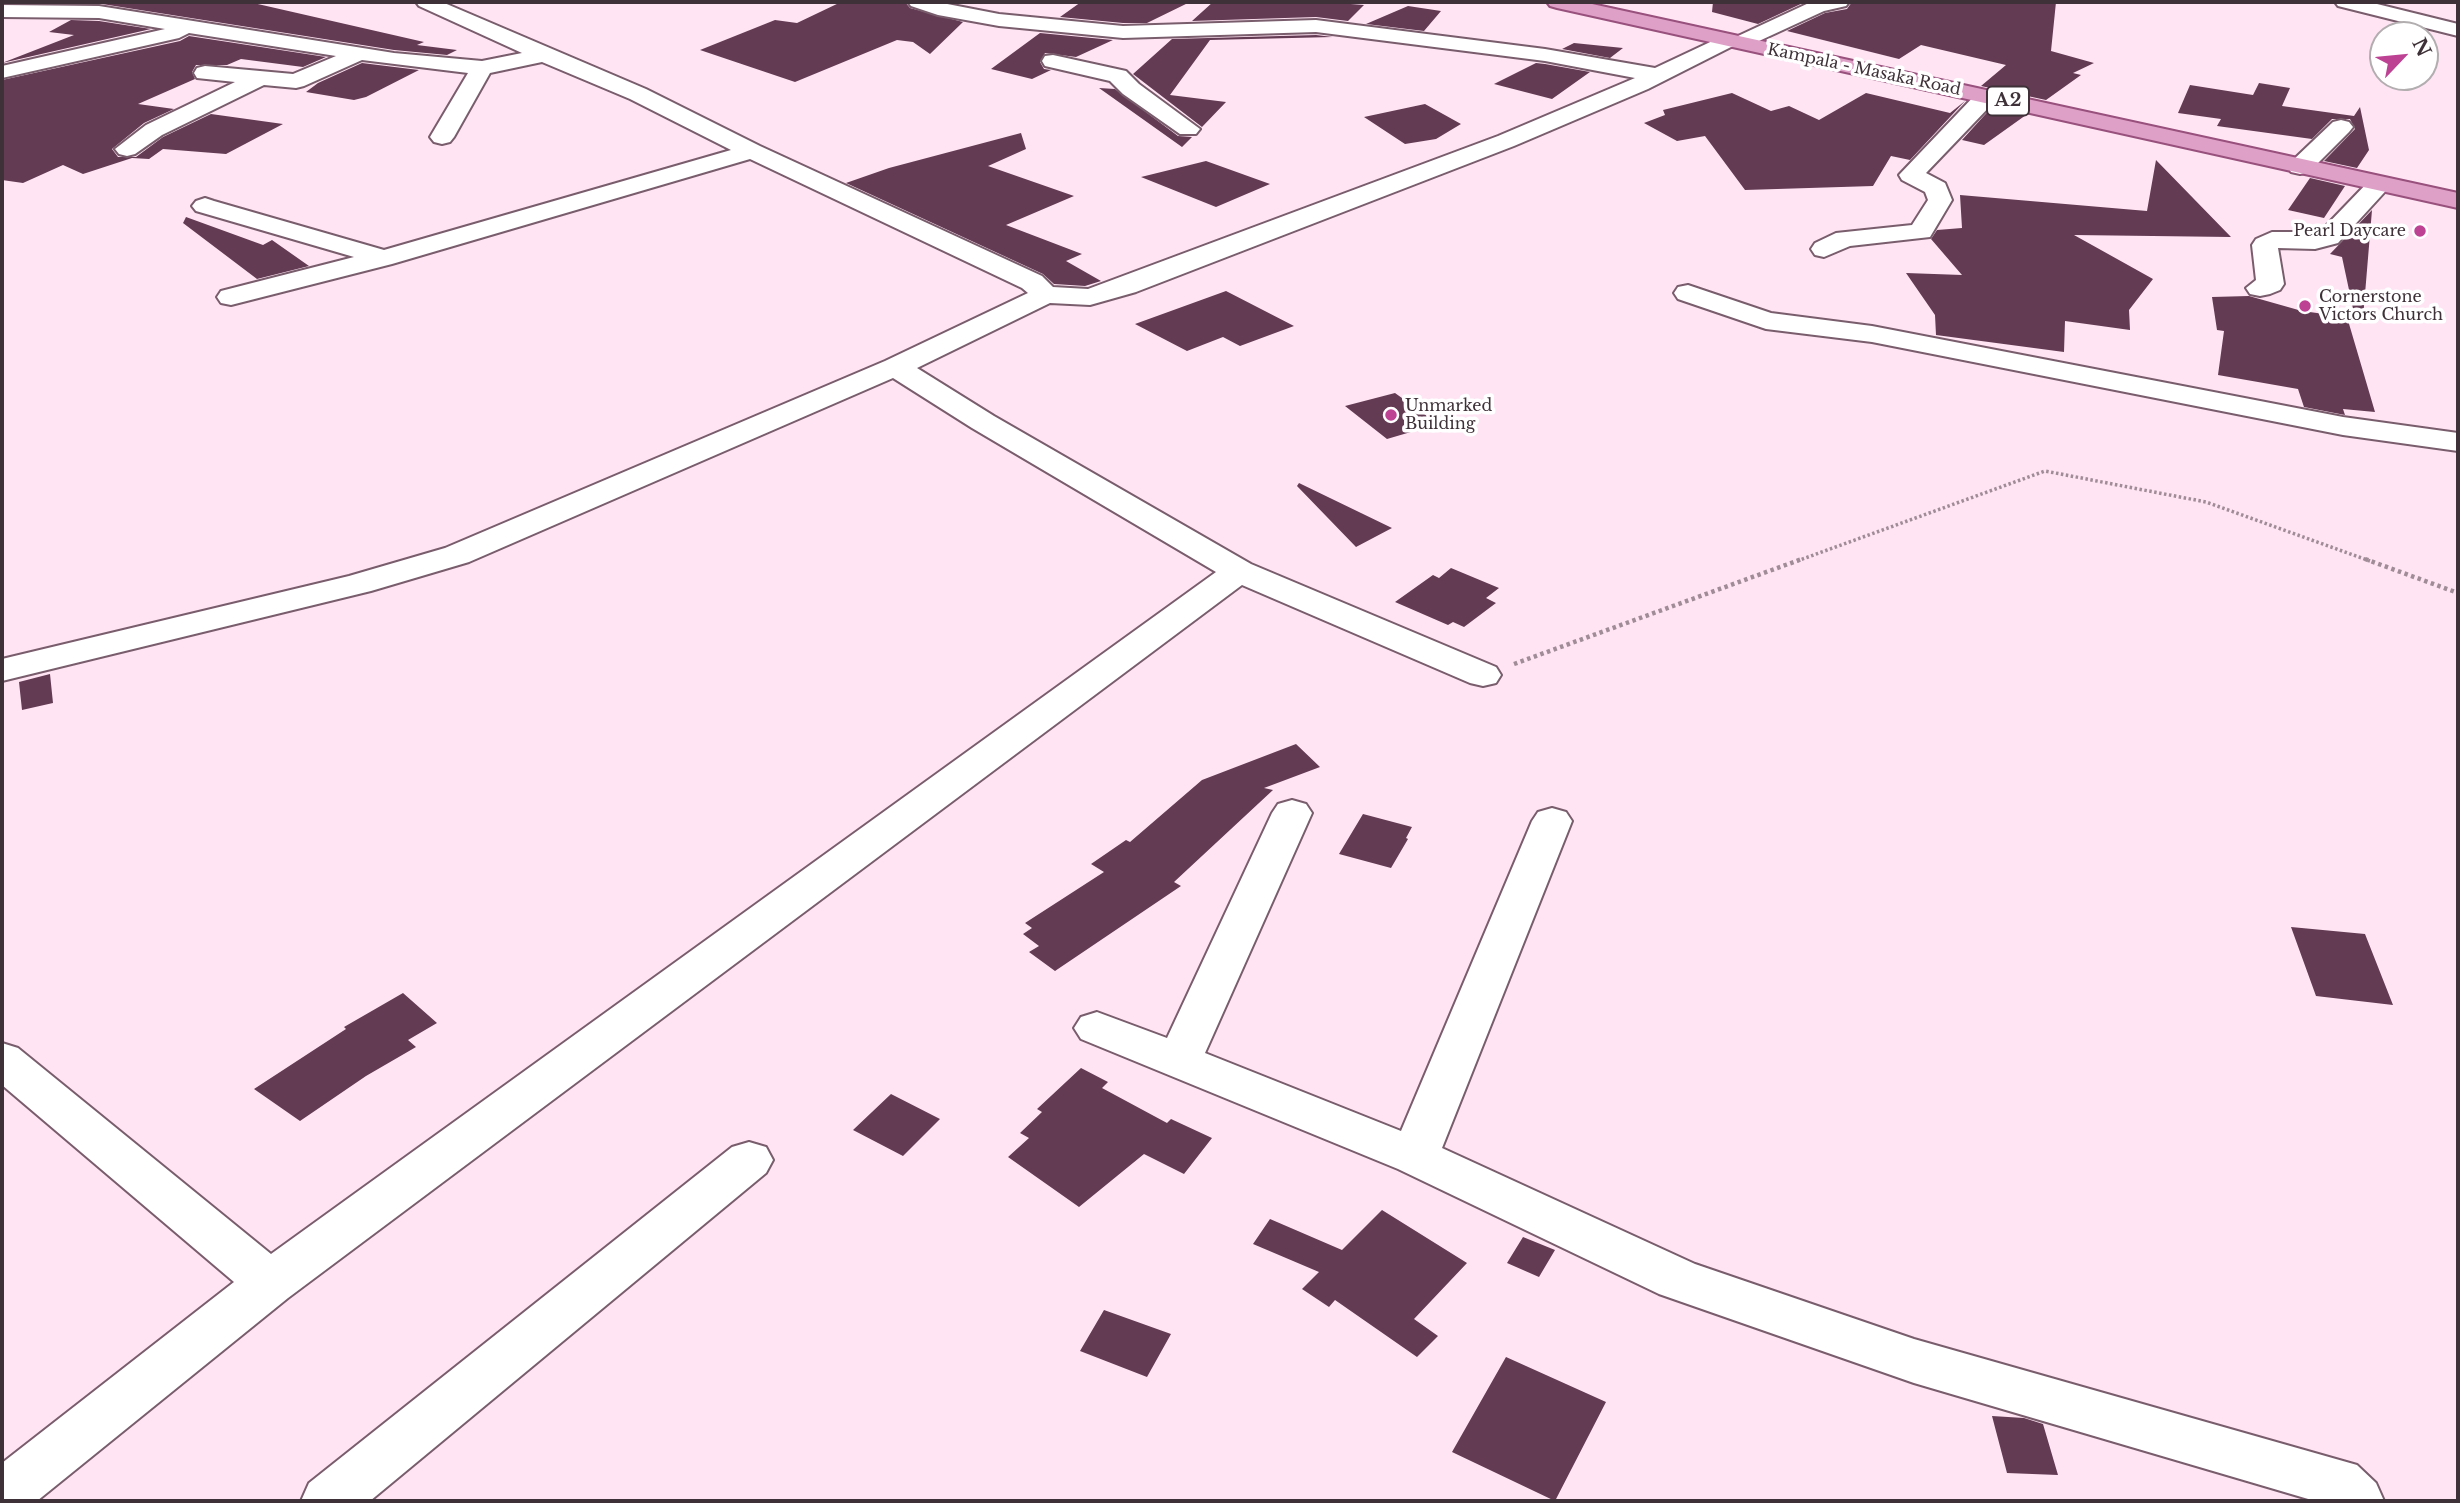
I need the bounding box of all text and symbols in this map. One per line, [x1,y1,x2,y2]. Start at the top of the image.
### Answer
north arrow [2369,21,2439,91]
text: N [2407,34,2436,61]
street label: Kampala - Masaka Road [1766,40,1962,100]
road number: A2 [1987,86,2029,116]
place label: Pearl Daycare [2294,221,2406,241]
marker: Pearl Daycare [2412,223,2428,239]
place label: Cornerstone Victors Church [2319,287,2443,325]
marker: Cornerstone Victors Church [2297,298,2313,314]
place label: Unmarked Building [1405,396,1492,434]
marker: Unmarked Building [1383,407,1399,423]

